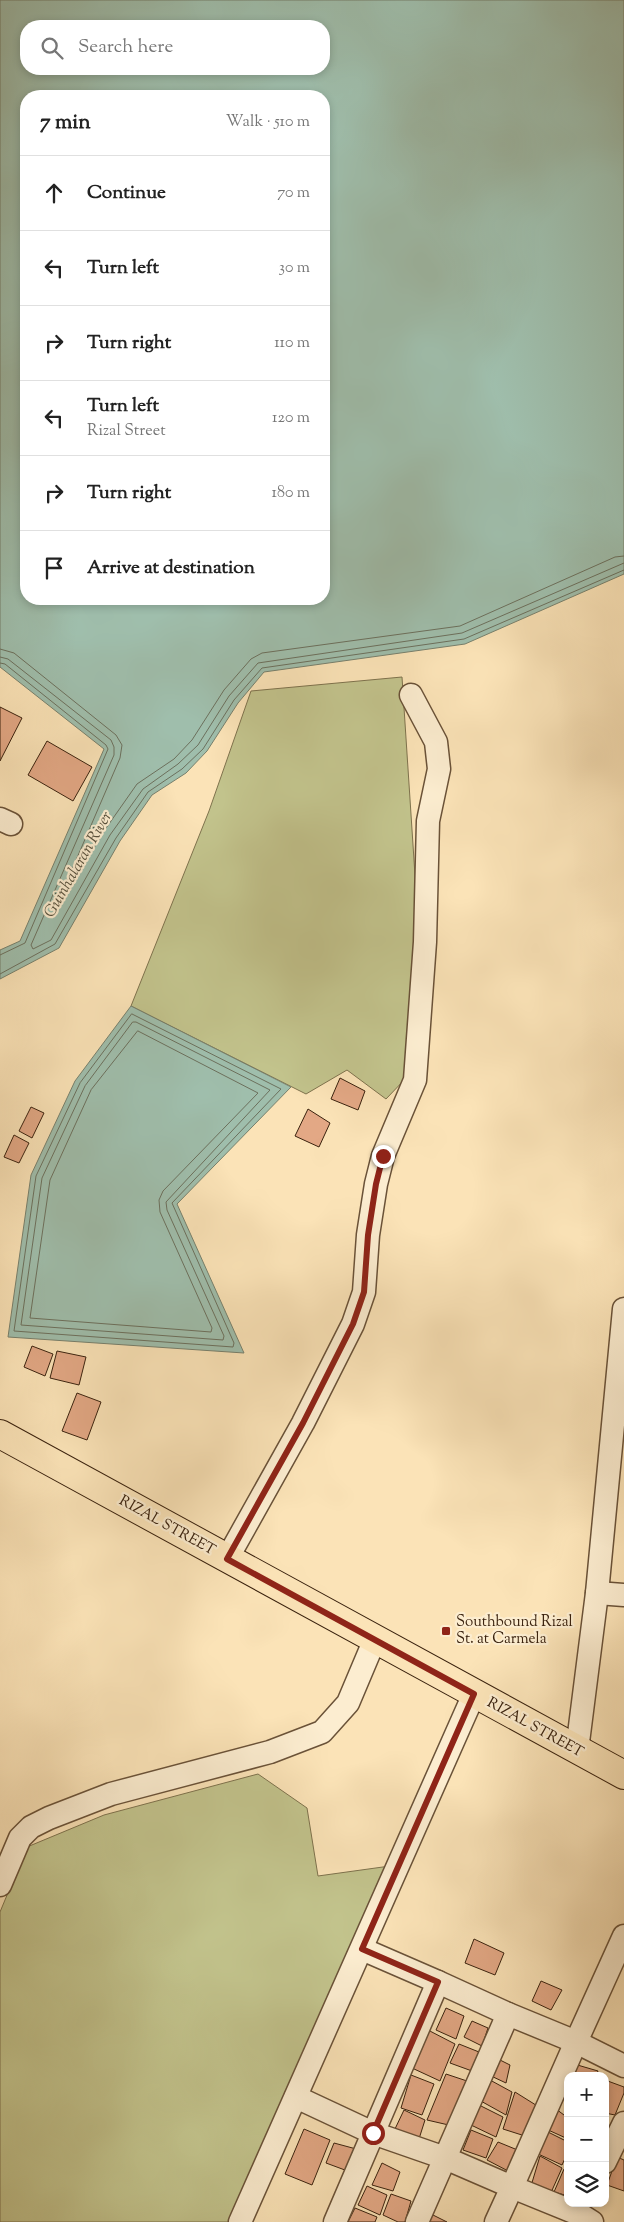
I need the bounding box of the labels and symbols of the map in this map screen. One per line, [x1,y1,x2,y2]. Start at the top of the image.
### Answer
water label: Guinhalaran River [39,807,119,922]
route end [372,1145,395,1168]
street label: RIZAL STREET [115,1491,219,1561]
place label: Southbound Rizal St. at Carmela [456,1612,573,1650]
marker: Southbound Rizal St. at Carmela [440,1625,452,1637]
street label: RIZAL STREET [483,1693,587,1763]
route start [362,2122,385,2145]

